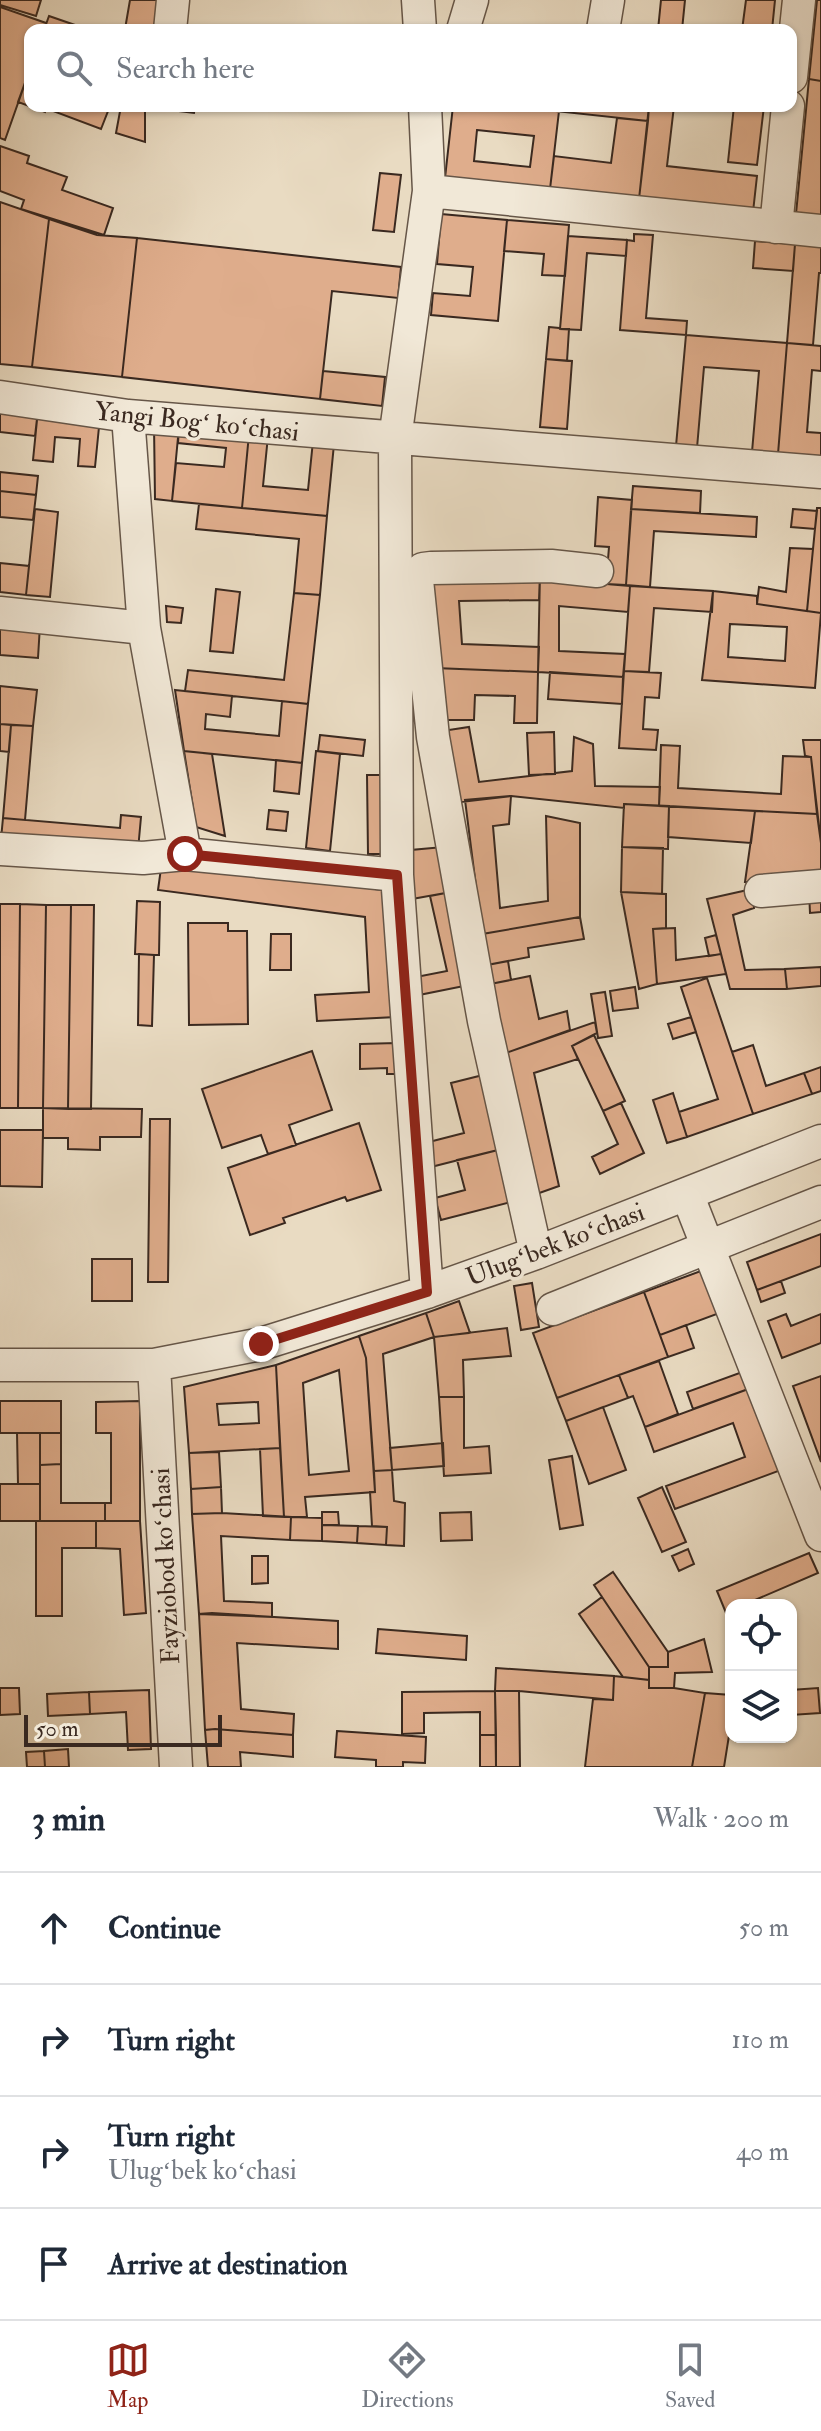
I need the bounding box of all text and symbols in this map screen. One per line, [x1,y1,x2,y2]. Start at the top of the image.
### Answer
search box [24,24,797,112]
icon: search [52,46,96,90]
text: Search here [116,50,255,87]
street label: Yangi Bogʻ koʻchasi [93,395,301,449]
route start [167,836,203,872]
street label: Ulugʻbek koʻchasi [462,1196,649,1294]
route end [243,1326,279,1362]
street label: Fayziobod koʻchasi [145,1467,187,1665]
map controls [725,1599,797,1743]
button: locate [725,1599,797,1671]
button: layers [725,1671,797,1743]
scale bar [24,1711,222,1747]
text: 50 m [36,1715,78,1743]
text: 3 min [32,1798,105,1841]
text: Walk · 200 m [653,1803,789,1835]
icon: ahead [32,1906,76,1950]
text: Continue [108,1910,221,1947]
text: 50 m [739,1912,789,1944]
icon: right [32,2018,76,2062]
text: Turn right [108,2022,235,2059]
text: 110 m [732,2024,789,2056]
text: Turn right [108,2118,235,2155]
icon: right [32,2130,76,2174]
text: 40 m [736,2136,789,2168]
text: Ulugʻbek koʻchasi [108,2155,297,2187]
icon: arrive [32,2242,76,2286]
text: Arrive at destination [108,2246,348,2283]
tab: Map [106,2338,150,2414]
tab: Directions [361,2338,454,2414]
tab: Saved [665,2338,715,2414]

